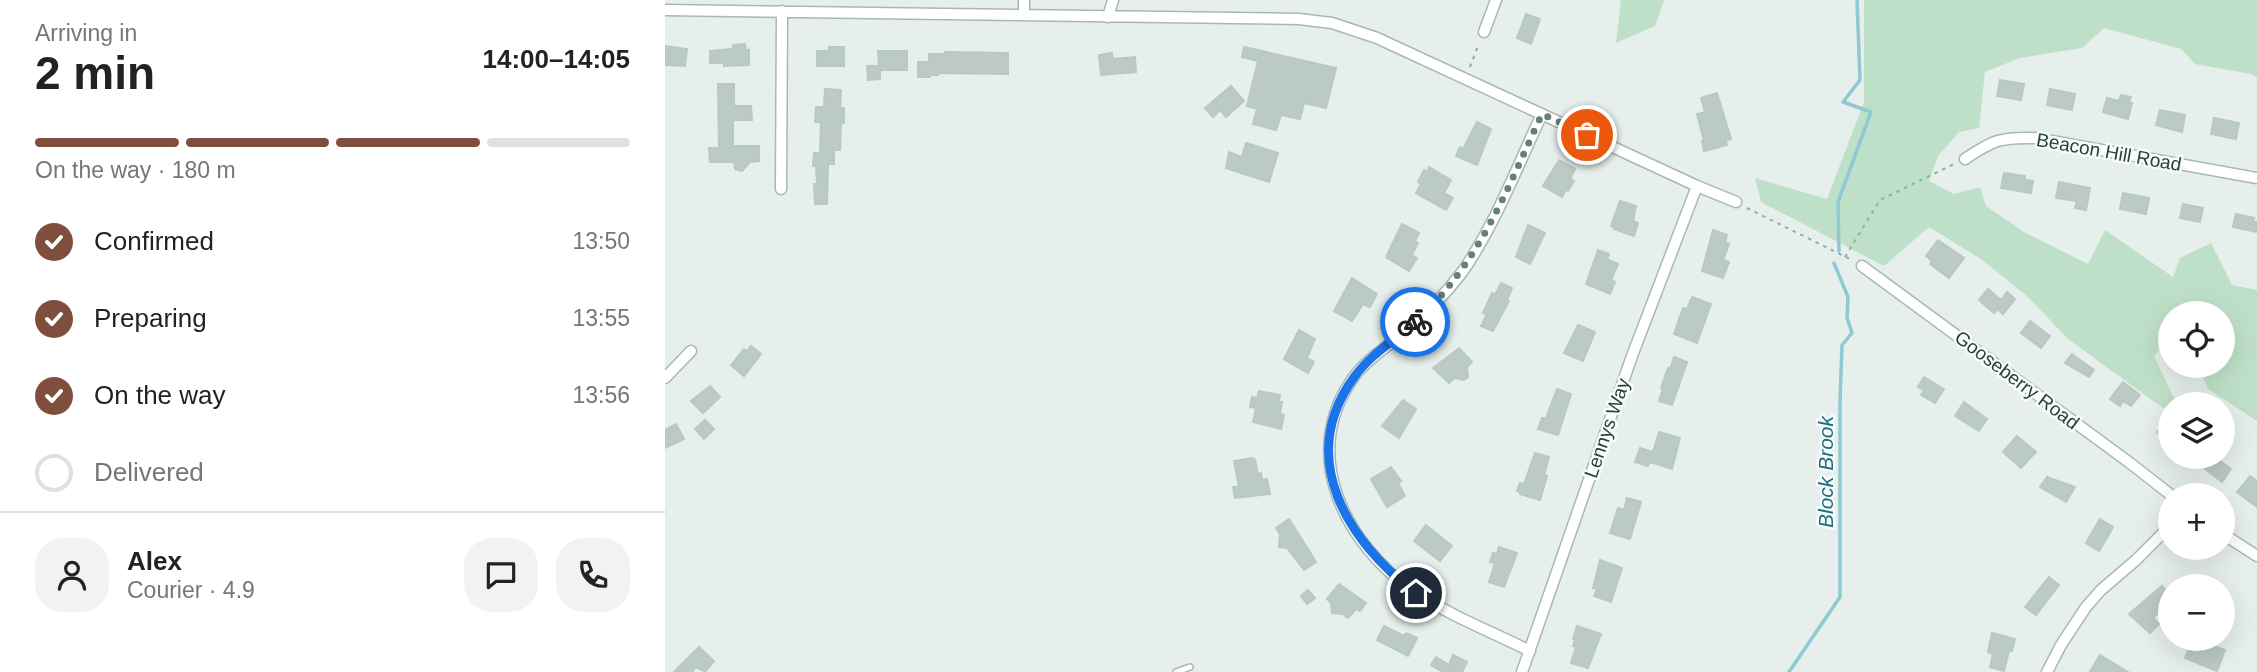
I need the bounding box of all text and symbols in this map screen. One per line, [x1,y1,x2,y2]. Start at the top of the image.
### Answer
text: Arriving in [35,20,137,46]
text: 14:00–14:05 [483,44,630,74]
text: 2 min [35,47,155,99]
pin [1557,105,1617,165]
icon: bag [1568,116,1606,154]
street label: Beacon Hill Road [2035,129,2183,175]
text: On the way · 180 m [35,157,236,183]
icon: check [35,223,73,261]
text: Confirmed [94,226,214,256]
text: 13:50 [572,228,630,254]
courier [1380,287,1450,357]
icon: check [35,300,73,338]
map controls [2158,301,2235,651]
button: locate [2158,301,2235,378]
text: Preparing [94,303,207,333]
icon: bike [1396,303,1434,341]
text: 13:55 [572,305,630,331]
street label: Gooseberry Road [1951,326,2083,434]
street label: Lennys Way [1580,375,1634,481]
icon: check [35,377,73,415]
text: On the way [94,380,226,410]
text: 13:56 [572,382,630,408]
button: layers [2158,392,2235,469]
water label: Block Brook [1814,414,1837,528]
text: Delivered [94,457,204,487]
button: + [2158,483,2235,560]
button: person [35,538,109,612]
button: chat [464,538,538,612]
button: phone [556,538,630,612]
text: Alex [127,546,182,576]
pin [1386,563,1446,623]
icon: home [1397,574,1435,612]
button: − [2158,574,2235,651]
text: Courier · 4.9 [127,577,255,603]

